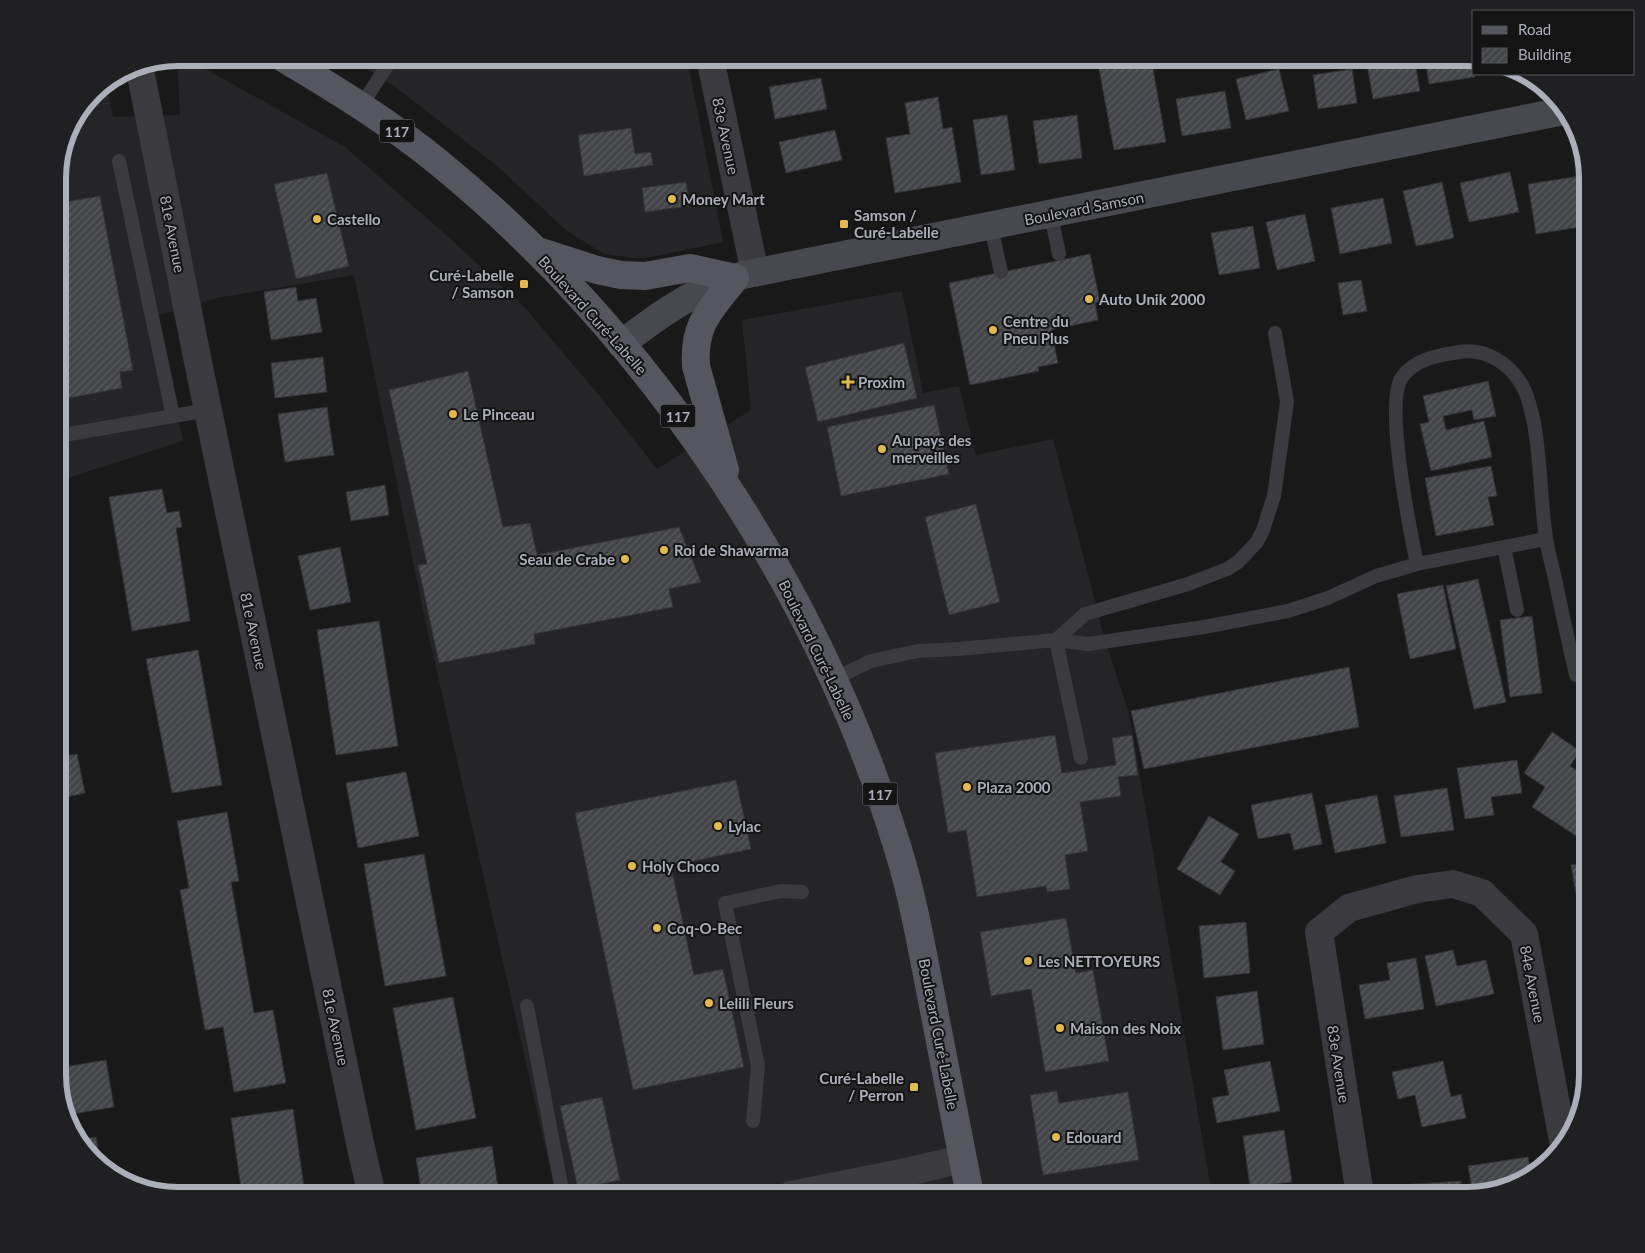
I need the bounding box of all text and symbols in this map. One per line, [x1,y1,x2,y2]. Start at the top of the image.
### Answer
legend [1472,10,1635,75]
text: Road [1518,20,1551,38]
text: Building [1518,45,1571,63]
street label: 83e Avenue [709,96,743,176]
road number: 117 [380,120,414,142]
street label: Boulevard Samson [1023,188,1145,228]
place label: Money Mart [682,190,765,208]
marker: Money Mart [666,193,678,205]
street label: 81e Avenue [157,194,189,274]
place label: Samson / Curé-Labelle [854,206,939,241]
place label: Castello [327,210,381,228]
marker: Castello [311,213,323,225]
marker: Samson / Curé-Labelle [838,218,850,230]
street label: Boulevard Curé-Labelle [535,252,651,378]
place label: Curé-Labelle / Samson [429,266,514,301]
marker: Curé-Labelle / Samson [518,278,530,290]
place label: Auto Unik 2000 [1098,290,1205,308]
marker: Auto Unik 2000 [1083,293,1095,305]
place label: Centre du Pneu Plus [1003,312,1069,347]
marker: Centre du Pneu Plus [987,324,999,336]
place label: Proxim [858,373,905,391]
marker: Proxim [842,376,854,388]
road number: 117 [660,404,696,428]
place label: Le Pinceau [463,405,535,423]
marker: Le Pinceau [447,408,459,420]
place label: Au pays des merveilles [891,431,972,466]
marker: Au pays des merveilles [876,443,888,455]
place label: Roi de Shawarma [674,541,789,559]
marker: Roi de Shawarma [658,544,670,556]
place label: Seau de Crabe [519,550,615,568]
marker: Seau de Crabe [619,553,631,565]
street label: Boulevard Curé-Labelle [775,577,859,723]
street label: 81e Avenue [237,591,271,671]
place label: Plaza 2000 [977,778,1051,796]
marker: Plaza 2000 [961,781,973,793]
road number: 117 [862,782,898,806]
place label: Lylac [728,817,761,835]
marker: Lylac [712,820,724,832]
place label: Holy Choco [642,857,720,875]
marker: Holy Choco [626,860,638,872]
place label: Coq-O-Bec [667,919,742,937]
marker: Coq-O-Bec [651,922,663,934]
street label: 84e Avenue [1517,944,1549,1024]
place label: Les NETTOYEURS [1038,952,1160,970]
marker: Les NETTOYEURS [1022,955,1034,967]
street label: Boulevard Curé-Labelle [916,957,963,1111]
street label: 81e Avenue [319,987,353,1067]
place label: Lelili Fleurs [719,994,794,1012]
marker: Lelili Fleurs [703,997,715,1009]
place label: Maison des Noix [1070,1019,1181,1037]
marker: Maison des Noix [1054,1022,1066,1034]
street label: 83e Avenue [1324,1024,1354,1104]
place label: Curé-Labelle / Perron [819,1069,904,1104]
marker: Curé-Labelle / Perron [908,1081,920,1093]
place label: Edouard [1066,1128,1121,1146]
marker: Edouard [1050,1131,1062,1143]

